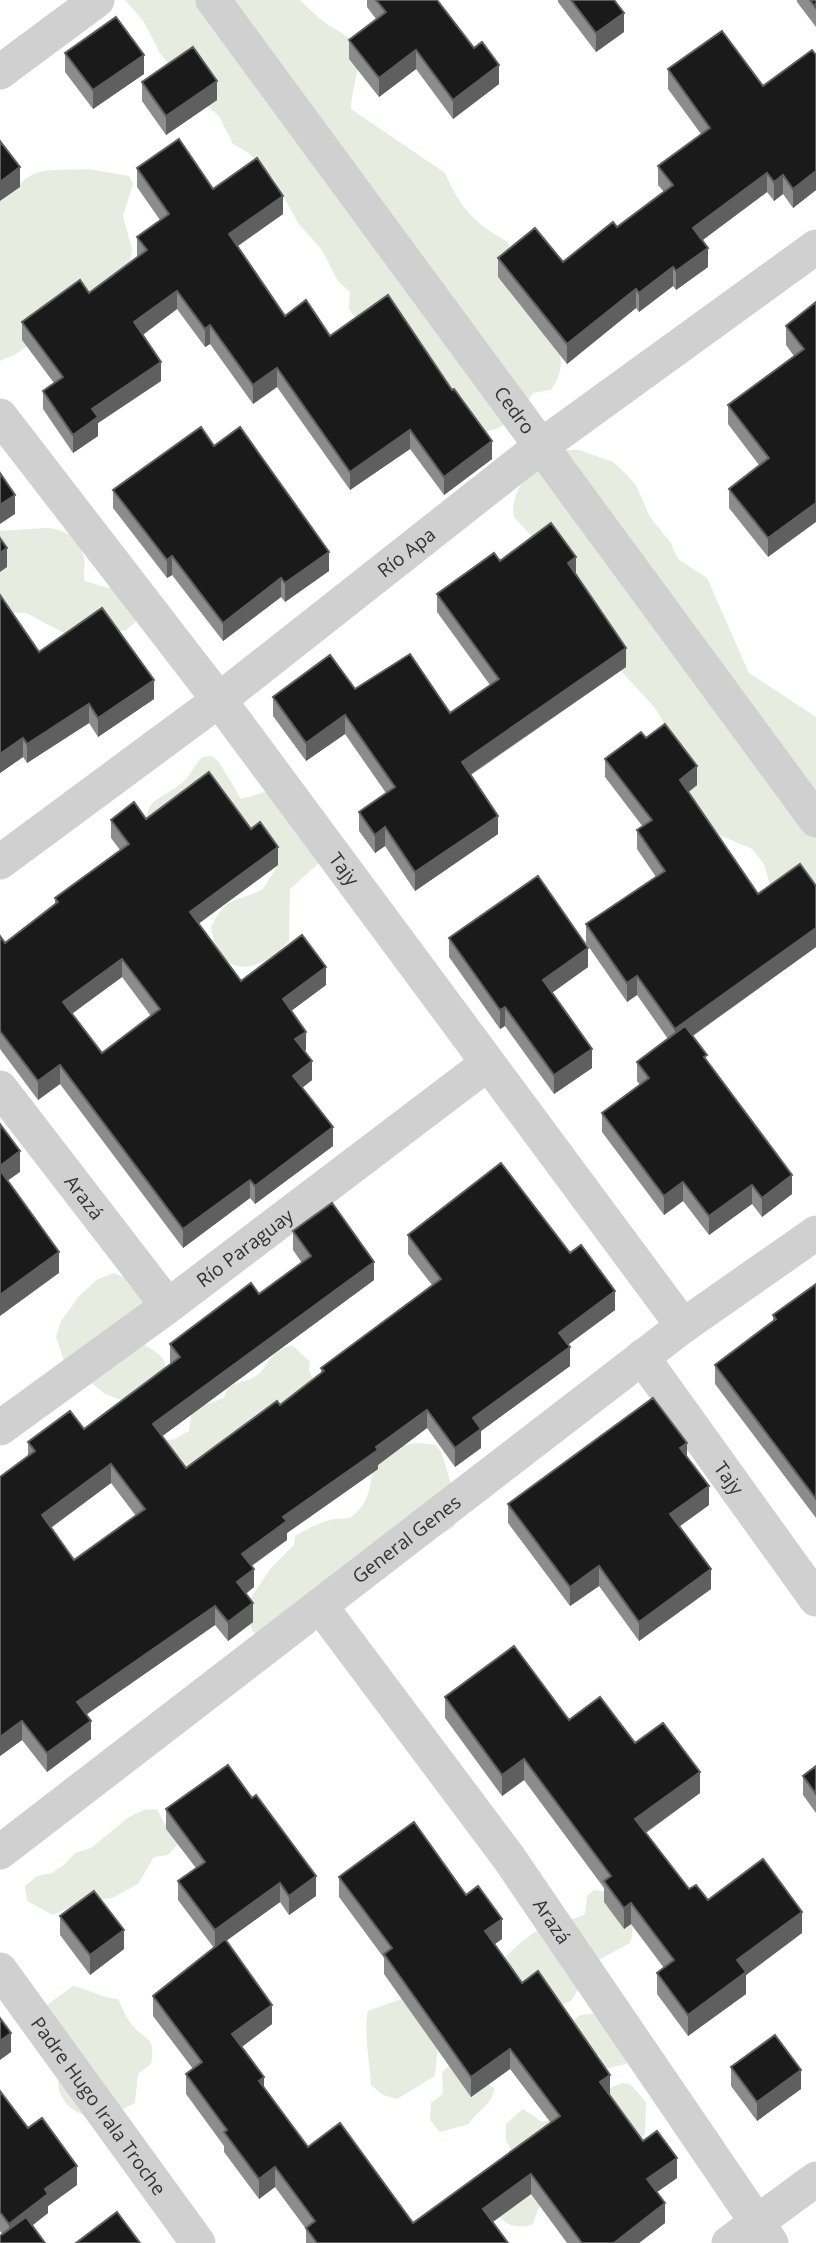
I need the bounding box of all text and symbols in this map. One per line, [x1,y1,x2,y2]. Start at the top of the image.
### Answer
street label: Cedro [488,381,541,439]
street label: Río Apa [372,521,441,583]
street label: Tajy [323,847,366,891]
street label: Arazá [59,1170,110,1225]
street label: Río Paraguay [191,1202,299,1293]
street label: Tajy [708,1456,750,1500]
street label: General Genes [347,1489,466,1589]
street label: Arazá [527,1893,577,1949]
street label: Padre Hugo Irala Troche [25,2012,172,2200]

